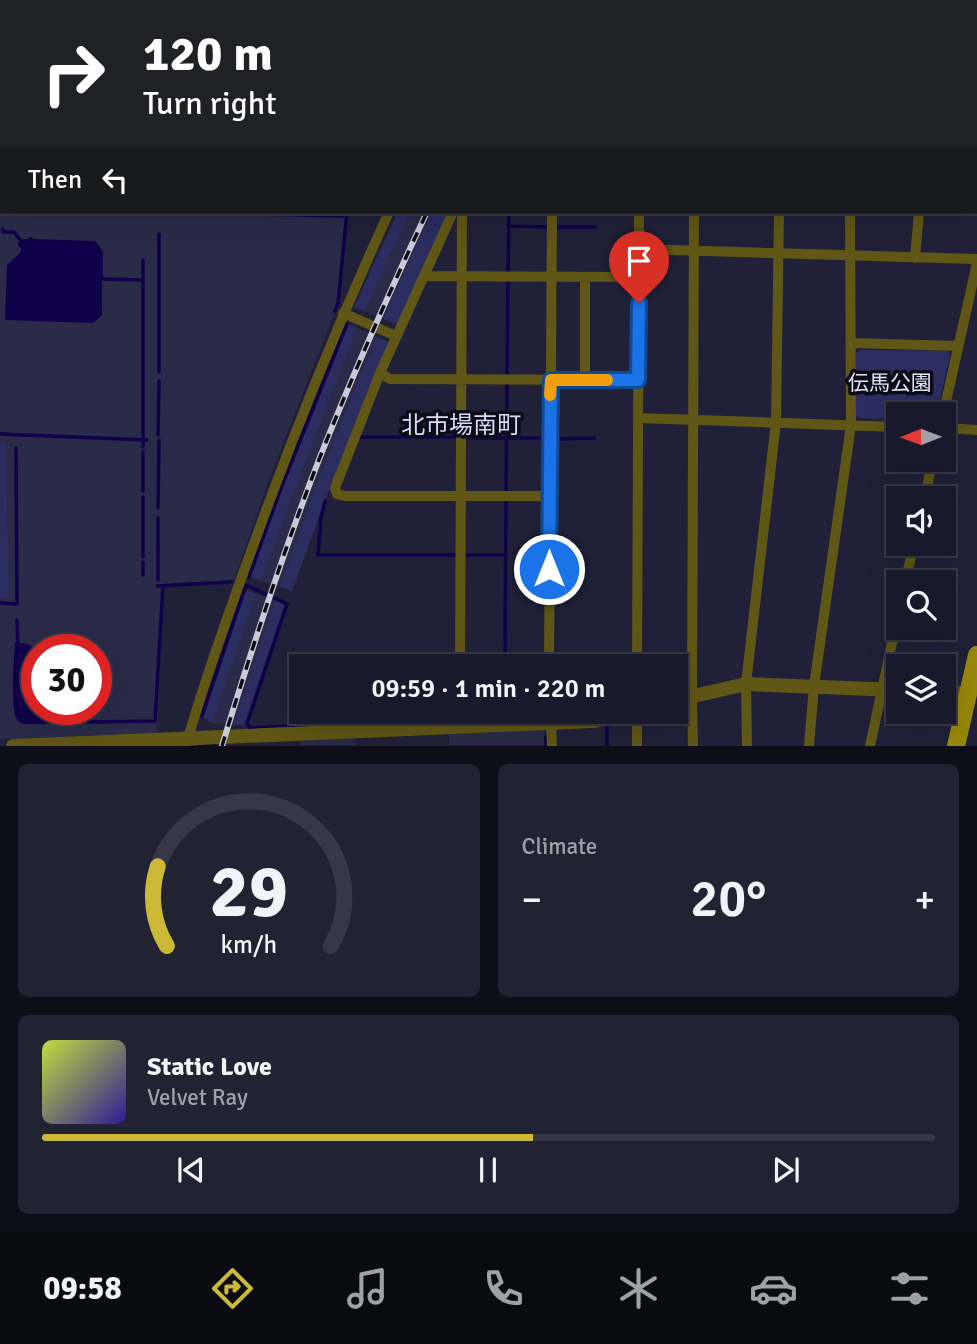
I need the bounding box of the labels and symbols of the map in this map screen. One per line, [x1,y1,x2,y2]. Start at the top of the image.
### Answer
pin [609,231,669,303]
park label: 伝馬公園 [848,370,932,396]
north arrow [886,402,956,472]
district label: 北市場南町 [401,410,521,440]
position arrow [512,532,586,606]
speed limit sign: 30 [21,634,112,725]

